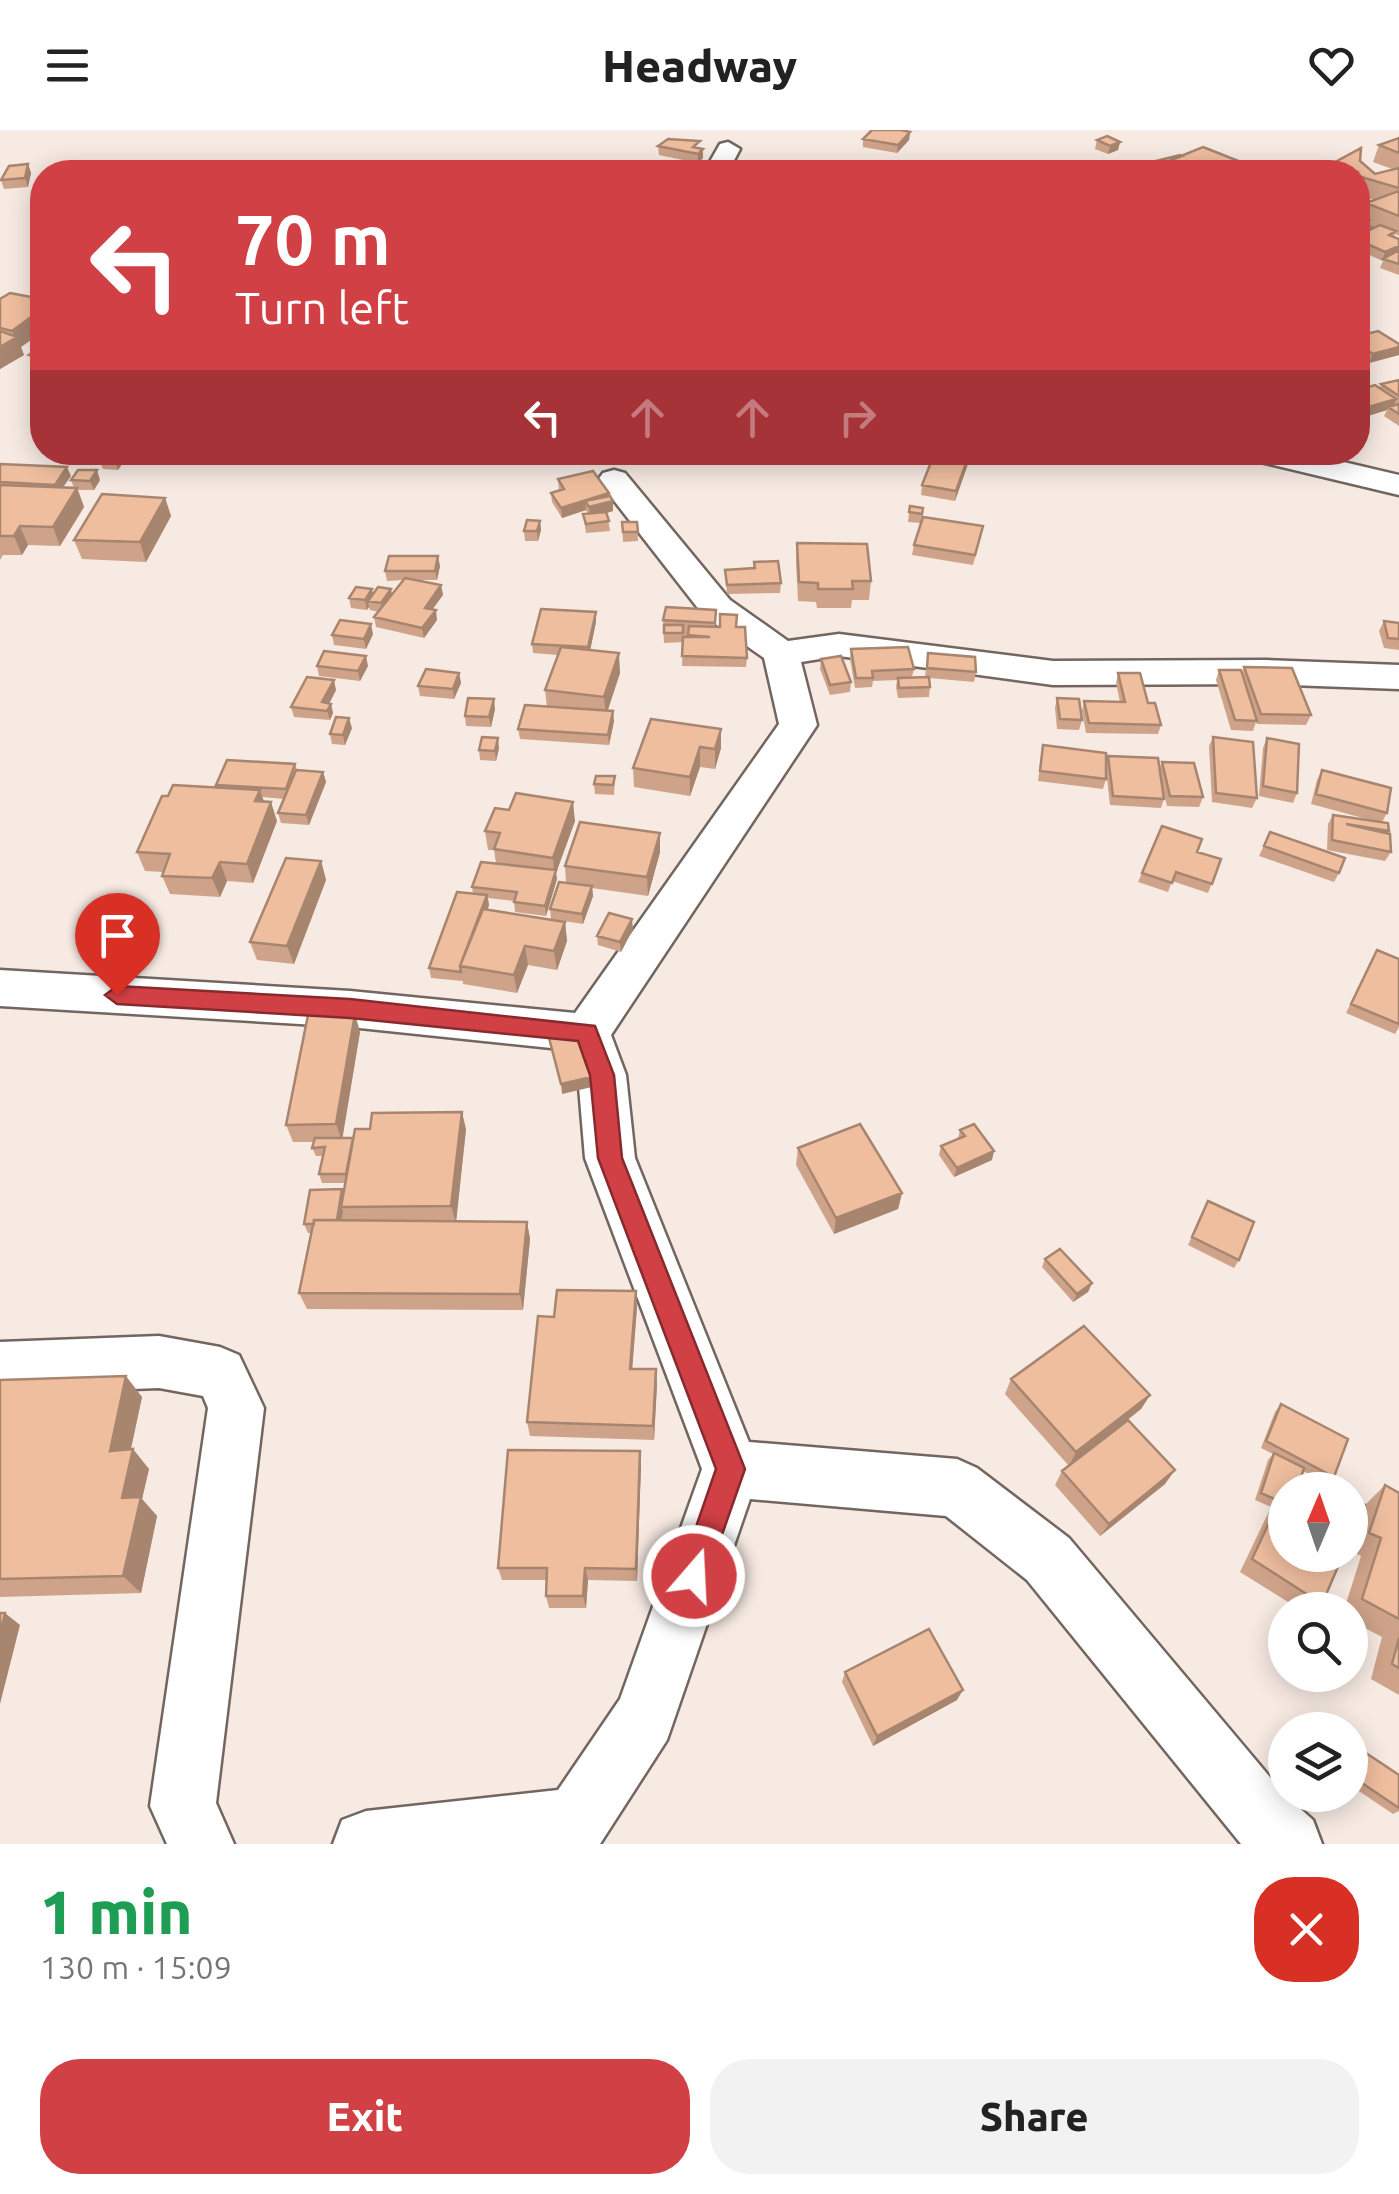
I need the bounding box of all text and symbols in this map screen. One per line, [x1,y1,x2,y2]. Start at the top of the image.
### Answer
icon: menu [40,38,95,93]
icon: heart [1304,38,1359,93]
text: Headway [602,40,797,91]
icon: left [70,200,200,330]
text: 70 m [235,200,391,278]
text: Turn left [235,282,409,333]
icon: left [515,390,570,445]
icon: ahead [620,390,675,445]
icon: ahead [725,390,780,445]
icon: right [830,390,885,445]
pin [75,893,160,996]
icon: arrive [90,908,145,963]
north arrow [1268,1472,1368,1572]
map controls [1268,1472,1368,1812]
position arrow [642,1524,746,1628]
button: search [1268,1592,1368,1692]
button: layers [1268,1712,1368,1812]
button: close [1254,1877,1359,1982]
text: 1 min [40,1878,193,1945]
text: 130 m · 15:09 [40,1949,232,1985]
button: Exit [40,2059,690,2174]
button: Share [710,2059,1359,2174]

